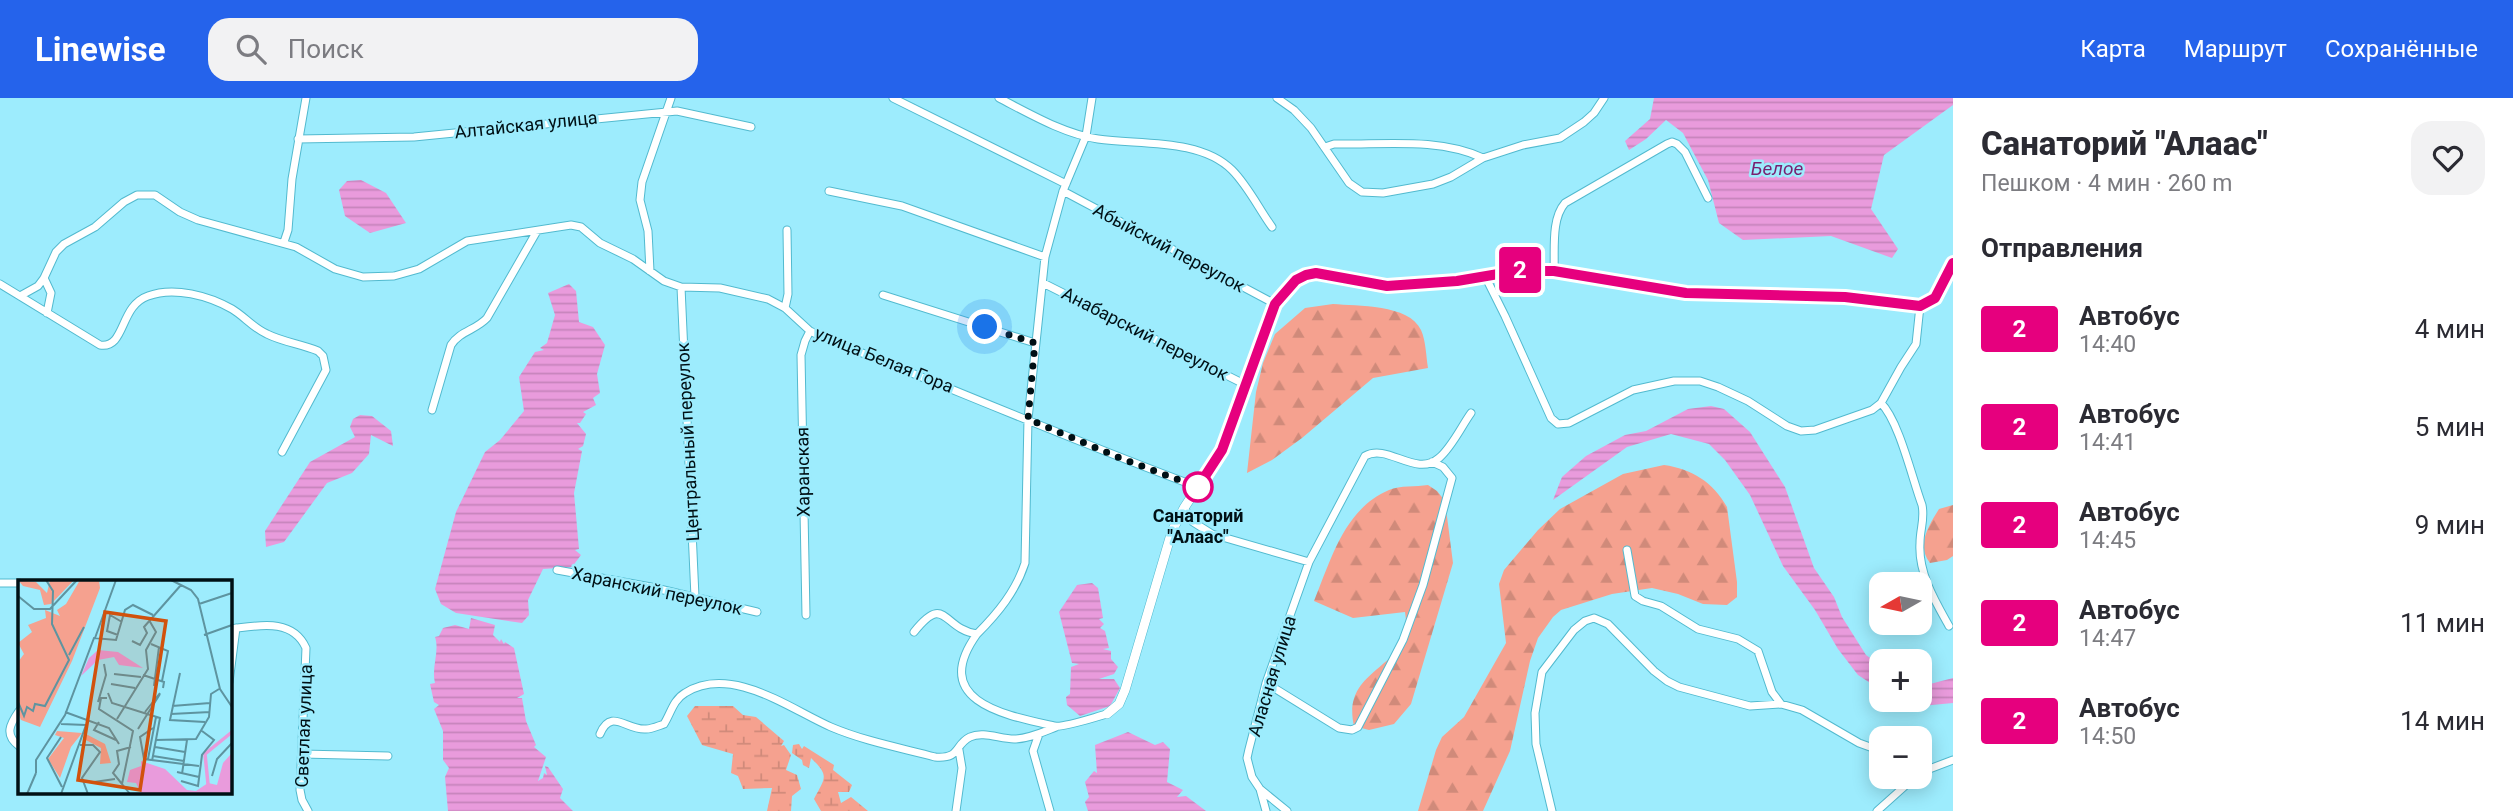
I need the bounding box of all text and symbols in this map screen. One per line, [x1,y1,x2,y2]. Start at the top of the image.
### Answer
search box [208,18,698,81]
text: Linewise [35,30,166,69]
icon: search [232,30,270,68]
text: Поиск [288,34,364,64]
text: Карта [2080,35,2146,63]
text: Маршрут [2184,35,2287,63]
text: Сохранённые [2325,35,2478,63]
street label: Алтайская улица [453,107,599,142]
button: heart [2411,121,2485,195]
text: Санаторий "Алаас" [1981,124,2268,163]
water label: Белое [1751,157,1803,180]
text: Пешком · 4 мин · 260 m [1981,170,2232,197]
street label: Абыйский переулок [1090,199,1249,297]
text: Отправления [1981,233,2143,263]
line badge: 2 [1497,247,1543,293]
text: 2 [1513,256,1527,284]
street label: Анабарский переулок [1058,282,1232,385]
text: Автобус [2079,301,2180,331]
your location [967,309,1002,344]
text: 4 мин [2415,314,2485,344]
text: 2 [2013,315,2026,343]
street label: улица Белая Гора [812,322,957,397]
text: 14:40 [2079,331,2136,358]
street label: Центральный переулок [672,342,703,542]
text: Автобус [2079,399,2180,429]
text: 5 мин [2415,412,2485,442]
text: 2 [2013,413,2026,441]
street label: Харанская [791,427,814,517]
text: 14:41 [2079,429,2136,456]
marker: Санаторий "Алаас" [1183,472,1213,502]
text: Автобус [2079,497,2180,527]
place label: Санаторий "Алаас" [1153,505,1243,547]
text: 9 мин [2415,510,2485,540]
text: 2 [2013,511,2026,539]
text: 14:45 [2079,527,2136,554]
street label: Харанский переулок [570,562,745,619]
north arrow [1869,572,1932,635]
map controls [1869,572,1932,789]
inset map [18,580,231,794]
text: Автобус [2079,595,2180,625]
text: 11 мин [2400,608,2485,638]
text: 2 [2013,609,2026,637]
street label: Аласная улица [1243,613,1300,739]
text: 14:47 [2079,625,2136,652]
button: + [1869,649,1932,712]
street label: Светлая улица [291,664,316,788]
text: Автобус [2079,693,2180,723]
text: 14 мин [2400,706,2485,736]
text: 2 [2013,707,2026,735]
text: 14:50 [2079,723,2136,750]
button: − [1869,726,1932,789]

